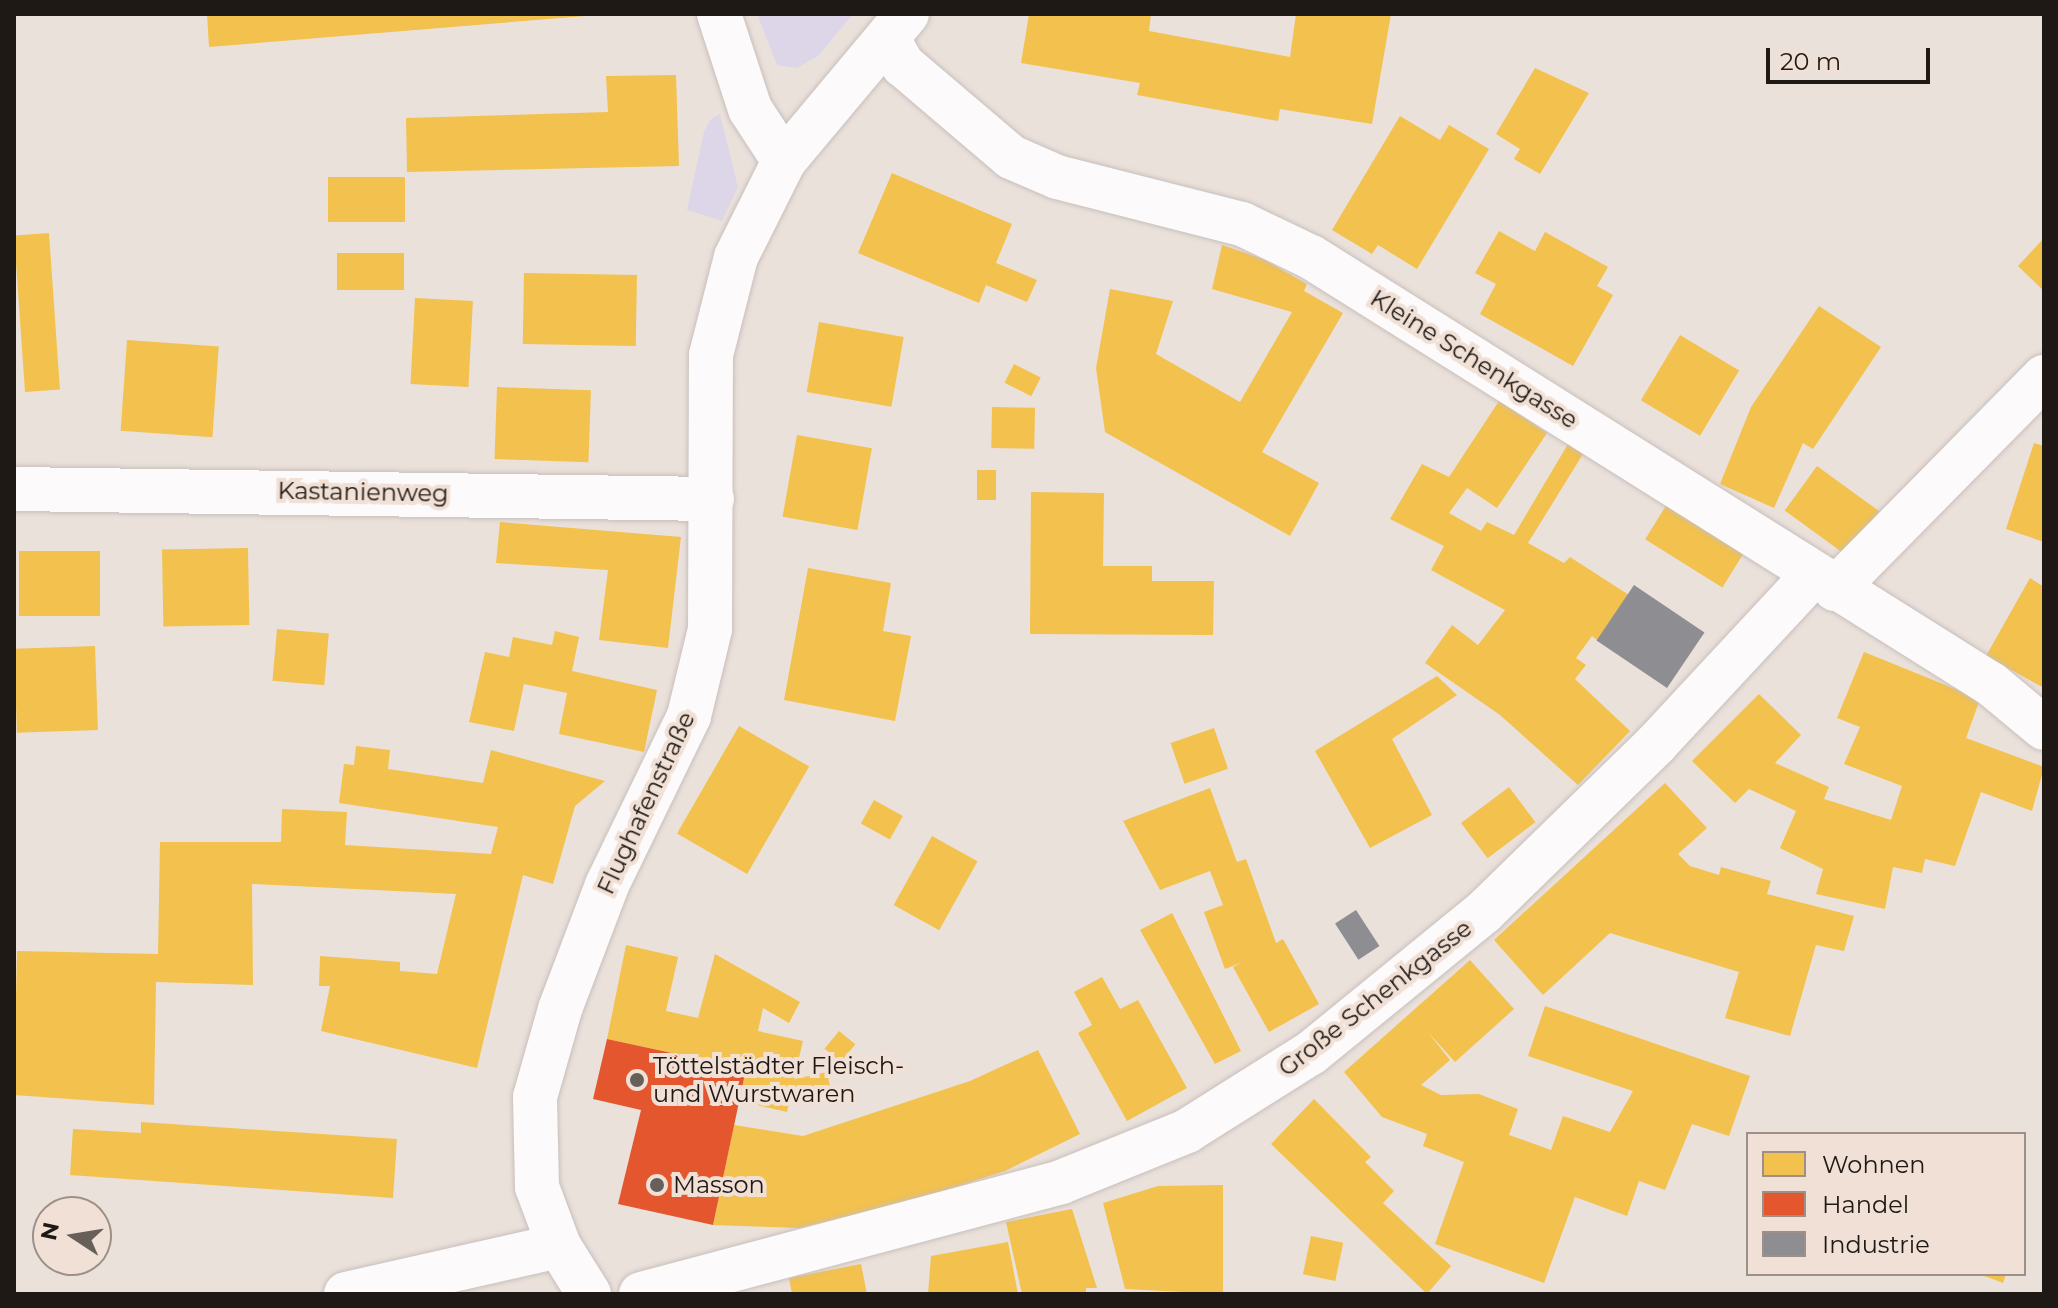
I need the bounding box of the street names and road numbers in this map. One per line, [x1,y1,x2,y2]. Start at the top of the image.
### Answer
street label: Kleine Schenkgasse [1365,283,1583,435]
street label: Kastanienweg [277,476,449,508]
street label: Flughafenstraße [591,707,701,899]
street label: Große Schenkgasse [1273,914,1477,1082]

